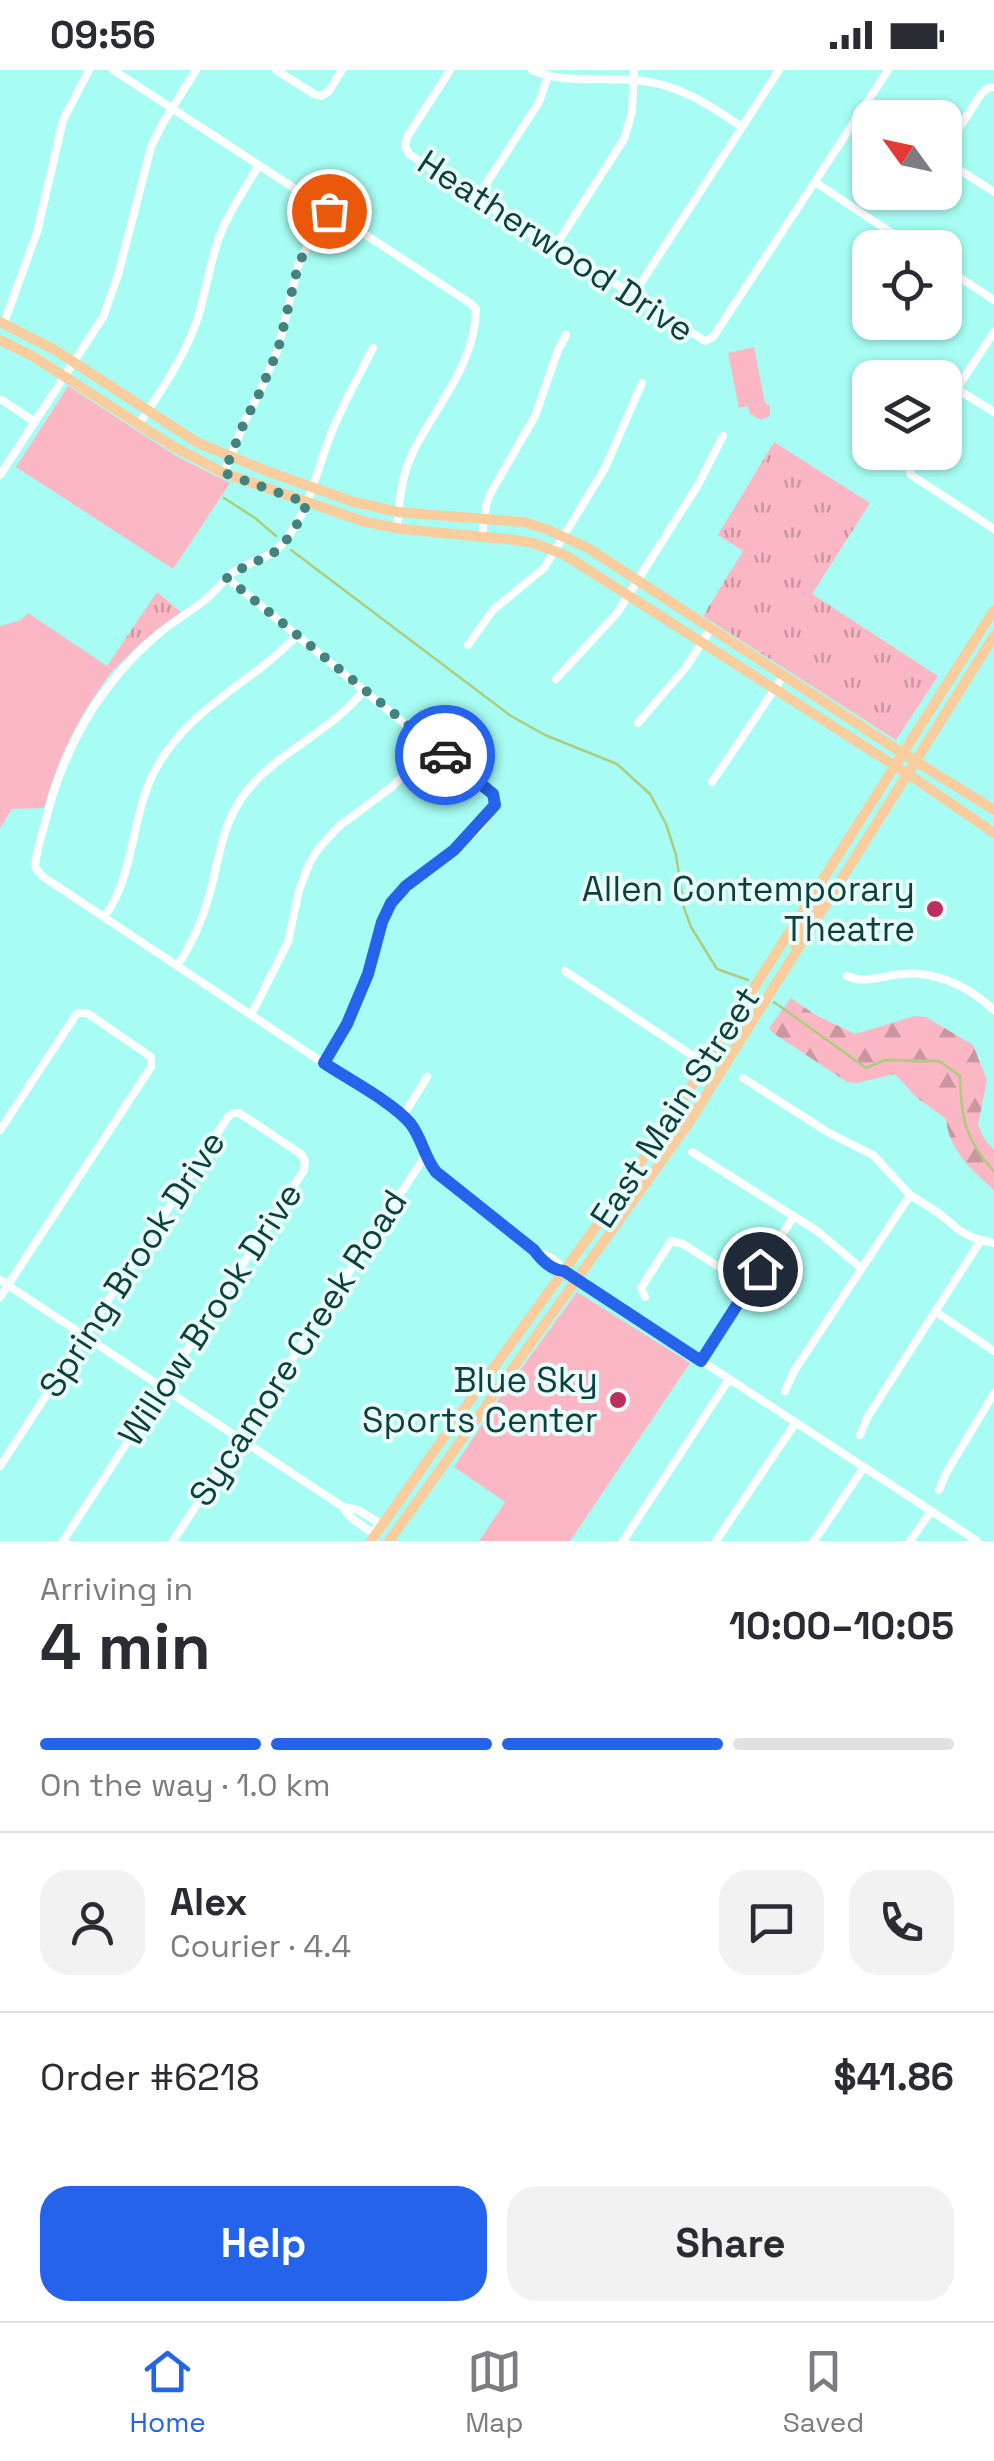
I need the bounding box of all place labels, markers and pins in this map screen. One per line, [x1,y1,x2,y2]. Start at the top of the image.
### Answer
pin [287,169,372,254]
place label: Allen Contemporary Theatre [582,867,915,951]
marker: Allen Contemporary Theatre [924,898,946,920]
pin [718,1227,803,1312]
place label: Blue Sky Sports Center [362,1358,598,1442]
marker: Blue Sky Sports Center [607,1389,629,1411]

